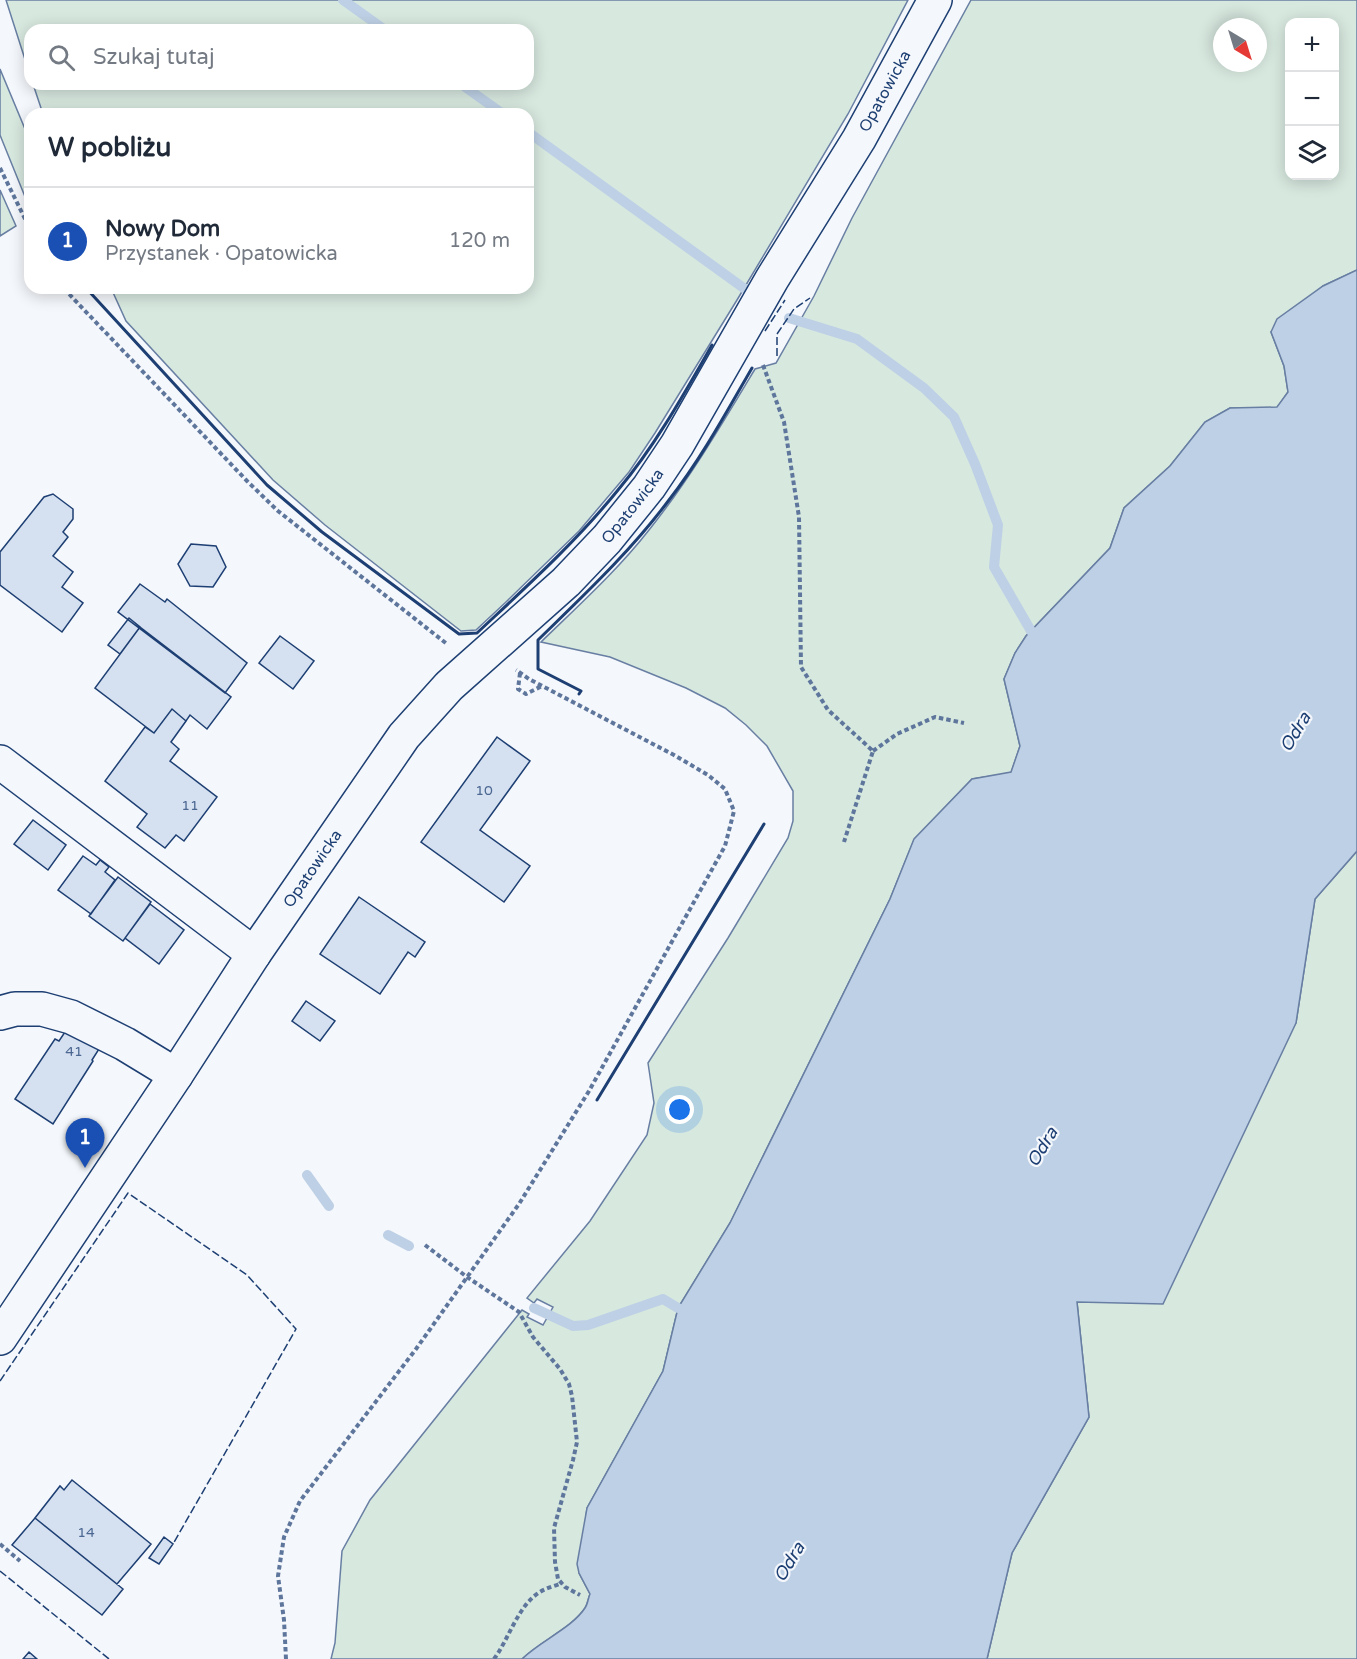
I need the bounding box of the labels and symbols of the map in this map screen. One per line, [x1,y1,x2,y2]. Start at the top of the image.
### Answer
north arrow [1213,18,1267,72]
street label: Opatowicka [855,47,915,136]
street label: Opatowicka [597,465,668,548]
water label: Odra [1275,707,1316,756]
house number: 10 [475,782,493,799]
house number: 11 [181,797,199,814]
street label: Opatowicka [279,826,347,911]
house number: 41 [65,1043,83,1060]
your location [665,1095,694,1124]
pin: 1 [66,1118,104,1168]
water label: Odra [1022,1122,1063,1171]
house number: 14 [77,1524,95,1541]
water label: Odra [769,1537,810,1586]

